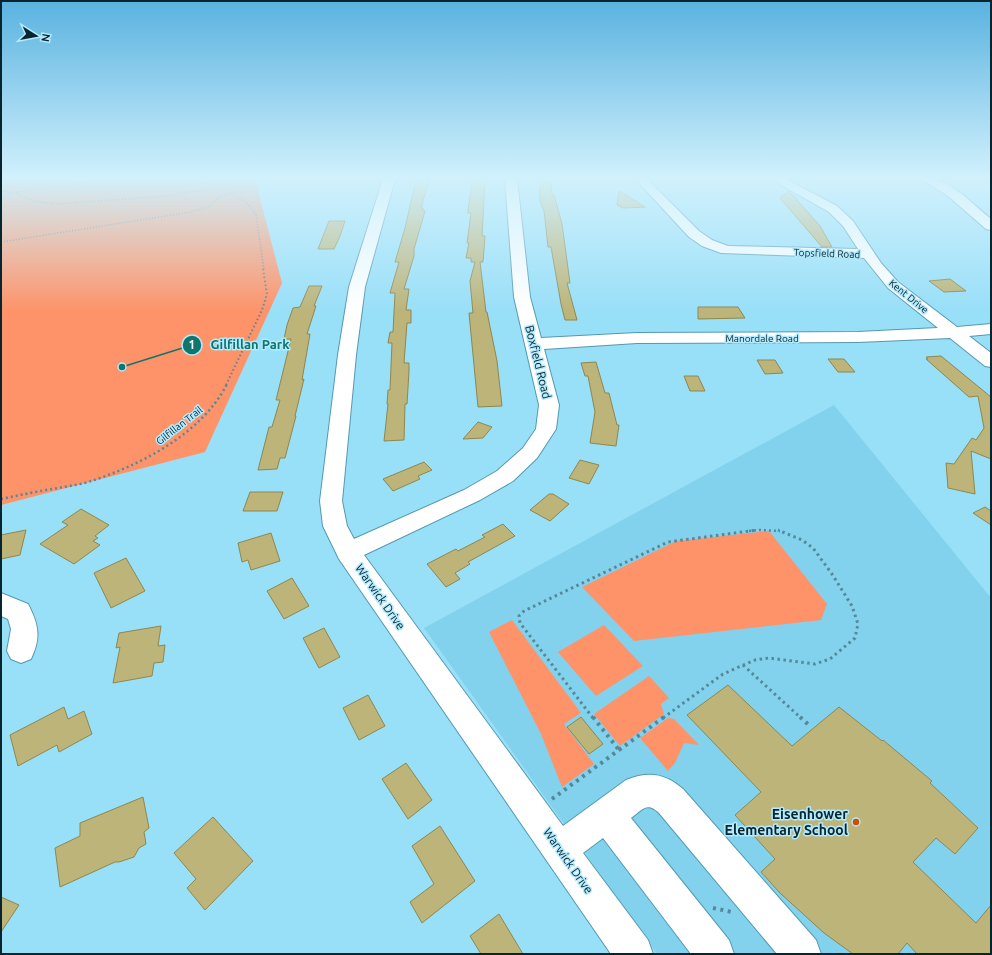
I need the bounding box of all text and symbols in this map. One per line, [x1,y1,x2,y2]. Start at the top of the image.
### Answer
north arrow [16,16,56,56]
text: N [39,33,52,43]
street label: Topsfield Road [793,247,861,260]
street label: Kent Drive [887,277,930,315]
street label: Boxfield Road [523,324,554,400]
callout: Gilfillan Park [182,332,297,357]
street label: Manordale Road [725,333,799,344]
text: Gilfillan Park [211,337,290,351]
text: 1 [189,338,195,351]
street label: Gilfillan Trail [154,404,205,447]
street label: Warwick Drive [353,562,408,632]
place label: Eisenhower Elementary School [725,806,848,838]
marker: Eisenhower Elementary School [851,817,861,827]
street label: Warwick Drive [541,826,596,896]

